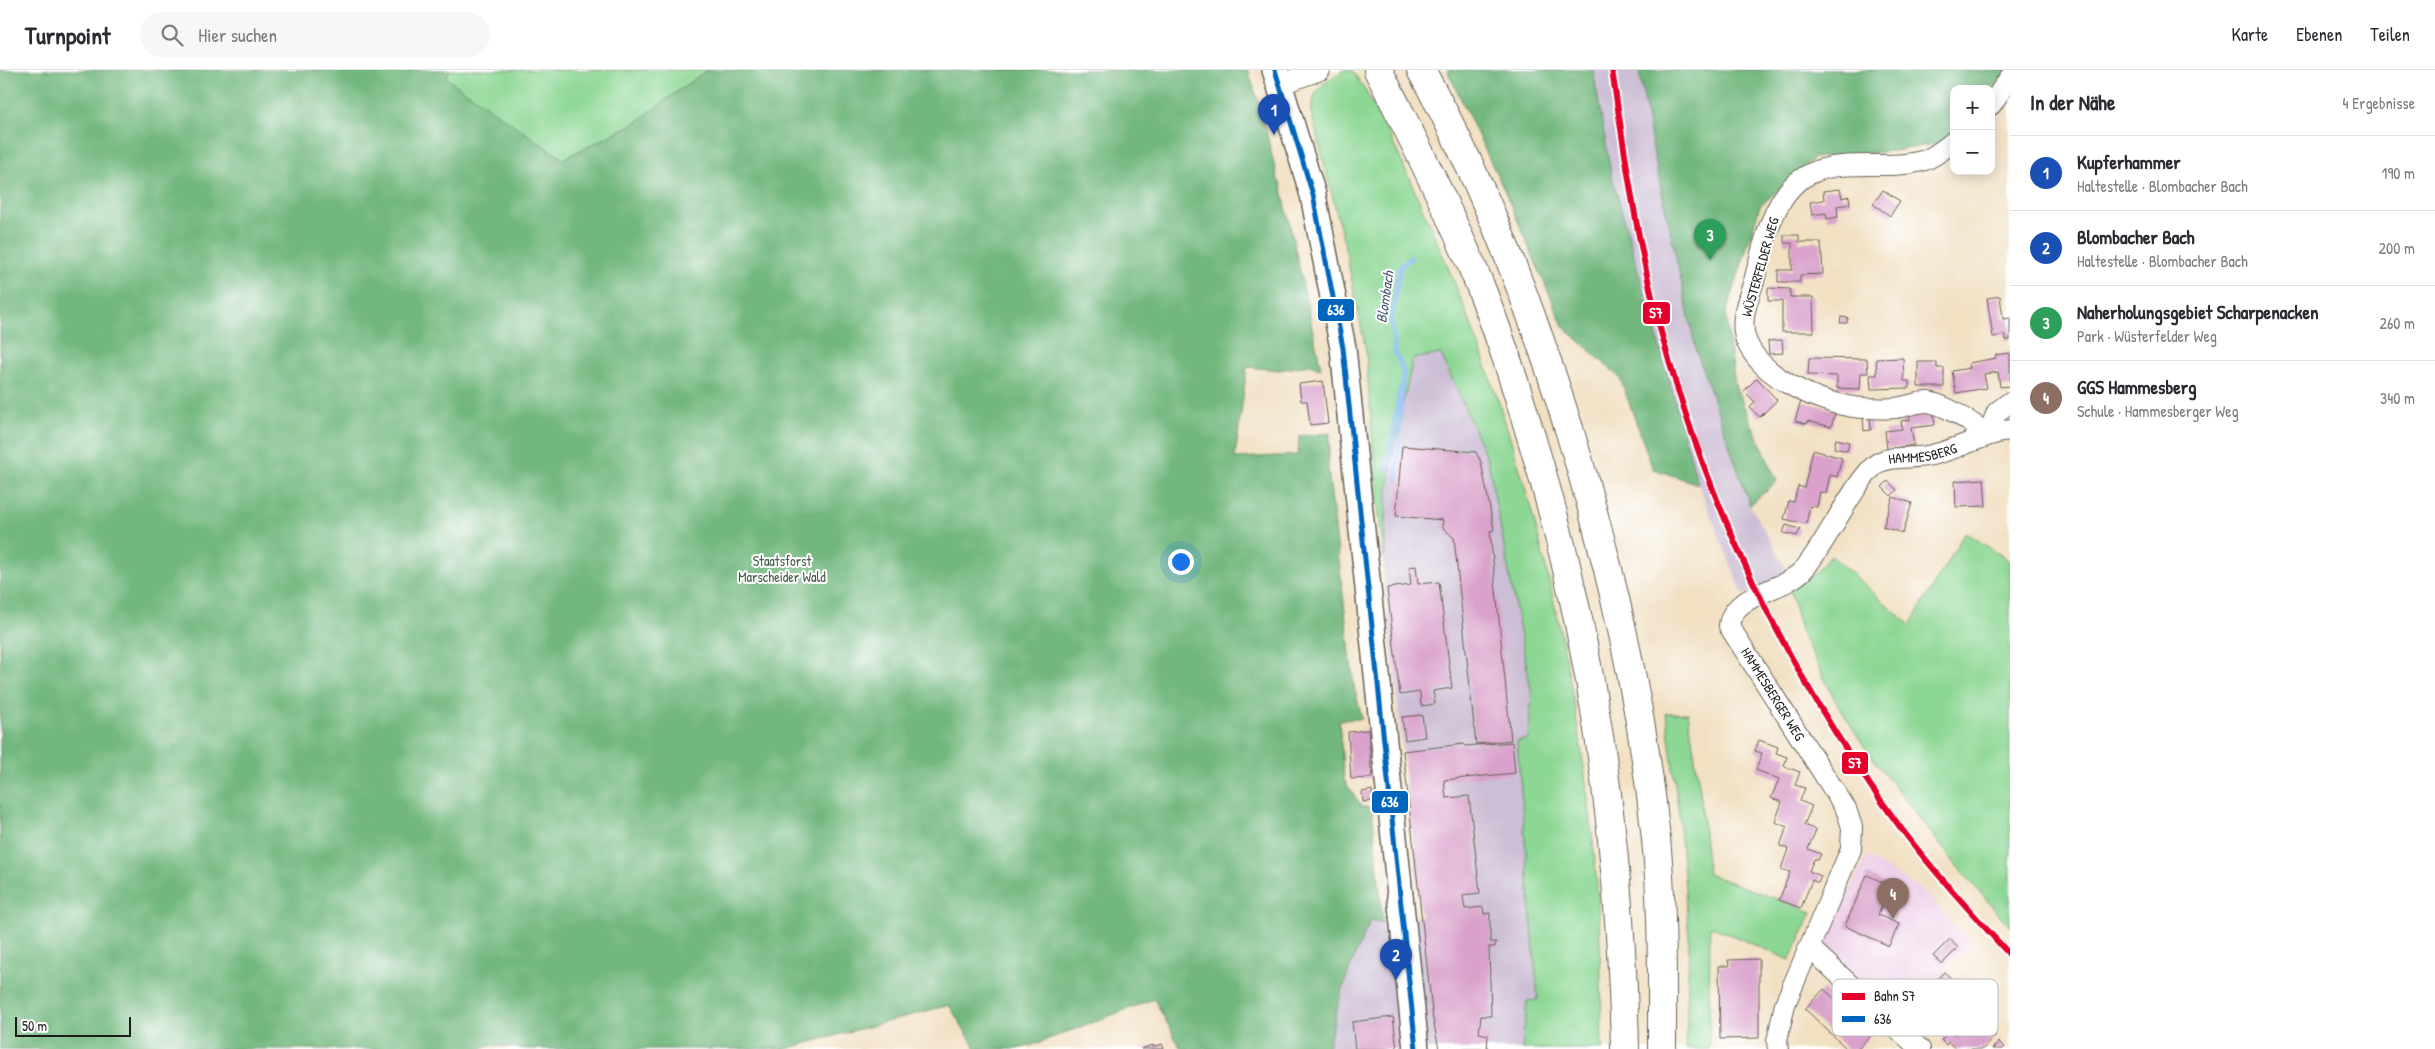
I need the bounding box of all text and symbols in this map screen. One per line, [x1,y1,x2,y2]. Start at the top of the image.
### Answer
search box [140,12,490,57]
text: Turnpoint [25,19,110,51]
icon: search [158,21,186,49]
text: Hier suchen [198,22,277,48]
text: Karte [2232,22,2268,47]
text: Ebenen [2296,22,2342,47]
text: Teilen [2370,22,2410,47]
map controls [1950,85,1995,175]
button: + [1950,85,1995,130]
text: In der Nähe [2030,88,2115,117]
text: 4 Ergebnisse [2343,92,2415,114]
pin: 1 [1258,94,1290,135]
button: − [1950,130,1995,175]
text: Kupferhammer [2077,149,2181,175]
text: 1 [2043,162,2049,184]
text: 190 m [2382,162,2415,184]
text: Haltestelle · Blombacher Bach [2077,175,2248,197]
street label: WÜSTERFELDER WEG [1736,215,1783,319]
pin: 3 [1694,219,1726,260]
text: Blombacher Bach [2077,224,2195,250]
text: 2 [2042,237,2050,259]
text: 200 m [2379,237,2415,259]
text: Haltestelle · Blombacher Bach [2077,250,2248,272]
water label: Blombach [1370,268,1399,324]
line badge: 636 [1317,298,1355,322]
text: Naherholungsgebiet Scharpenacken [2077,299,2319,325]
text: 636 [1327,300,1345,319]
line badge: S7 [1642,301,1671,325]
text: S7 [1649,303,1663,322]
text: 3 [2042,312,2050,334]
text: 260 m [2379,312,2415,334]
text: Park · Wüsterfelder Weg [2077,325,2217,347]
text: GGS Hammesberg [2077,374,2197,400]
text: 4 [2043,387,2049,409]
text: 340 m [2380,387,2415,409]
text: Schule · Hammesberger Weg [2077,400,2239,422]
street label: HAMMESBERG [1887,438,1959,468]
your location [1168,549,1194,575]
park label: Staatsforst Marscheider Wald [738,551,826,586]
street label: HAMMESBERGER WEG [1737,644,1810,744]
line badge: S7 [1841,751,1869,775]
text: S7 [1848,753,1862,772]
line badge: 636 [1371,790,1409,814]
text: 636 [1381,792,1399,811]
pin: 4 [1877,878,1909,919]
pin: 2 [1380,939,1412,980]
legend [1832,979,1998,1036]
text: Bahn S7 [1874,986,1915,1005]
text: 636 [1874,1009,1892,1028]
scale bar [15,1014,131,1037]
text: 50 m [22,1016,47,1035]

